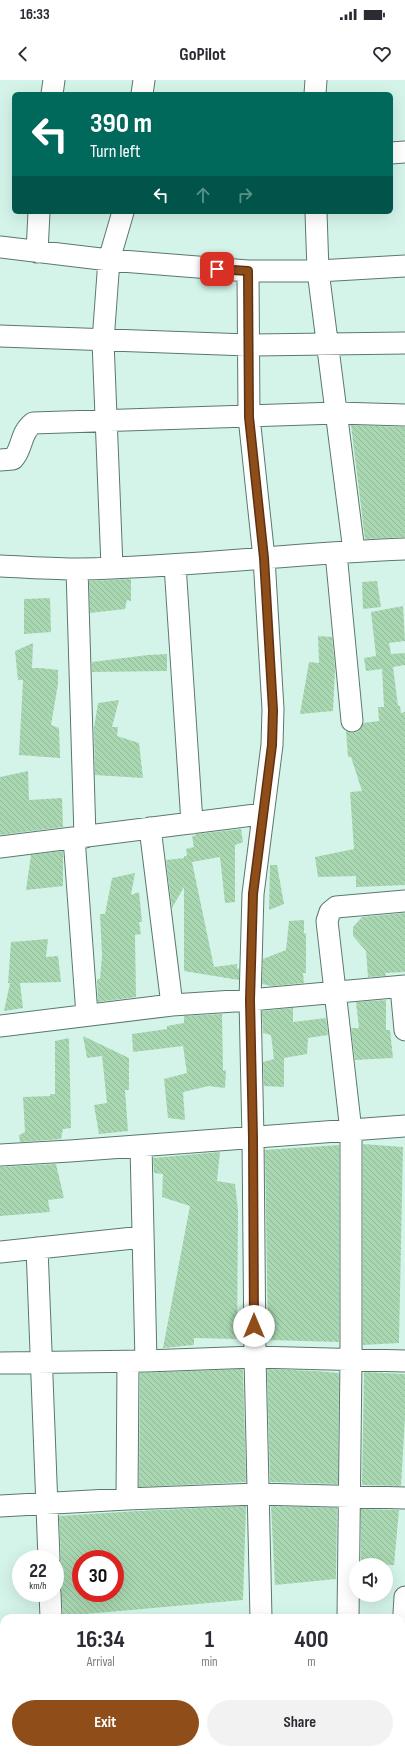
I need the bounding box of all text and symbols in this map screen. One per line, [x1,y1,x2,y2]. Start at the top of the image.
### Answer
text: 16:33 [20,5,50,24]
icon: back [12,43,34,65]
icon: heart [371,43,393,65]
text: GoPilot [179,44,226,65]
text: 390 m [90,107,152,140]
icon: left [24,108,76,160]
text: Turn left [90,141,141,162]
icon: left [150,184,172,206]
icon: ahead [192,184,214,206]
icon: right [234,184,256,206]
pin [200,252,234,286]
icon: arrive [206,258,228,280]
position arrow [233,1305,275,1347]
speed limit sign: 30 [72,1550,124,1602]
map controls [349,1558,393,1602]
button: sound [349,1558,393,1602]
text: 22 [29,1559,47,1583]
text: km/h [29,1580,47,1592]
text: 16:34 [77,1625,125,1654]
text: 1 [205,1625,214,1654]
text: 400 [294,1625,328,1654]
text: Arrival [87,1654,115,1670]
text: min [201,1654,218,1670]
text: m [307,1654,316,1670]
button: Exit [12,1700,199,1746]
button: Share [207,1700,393,1746]

